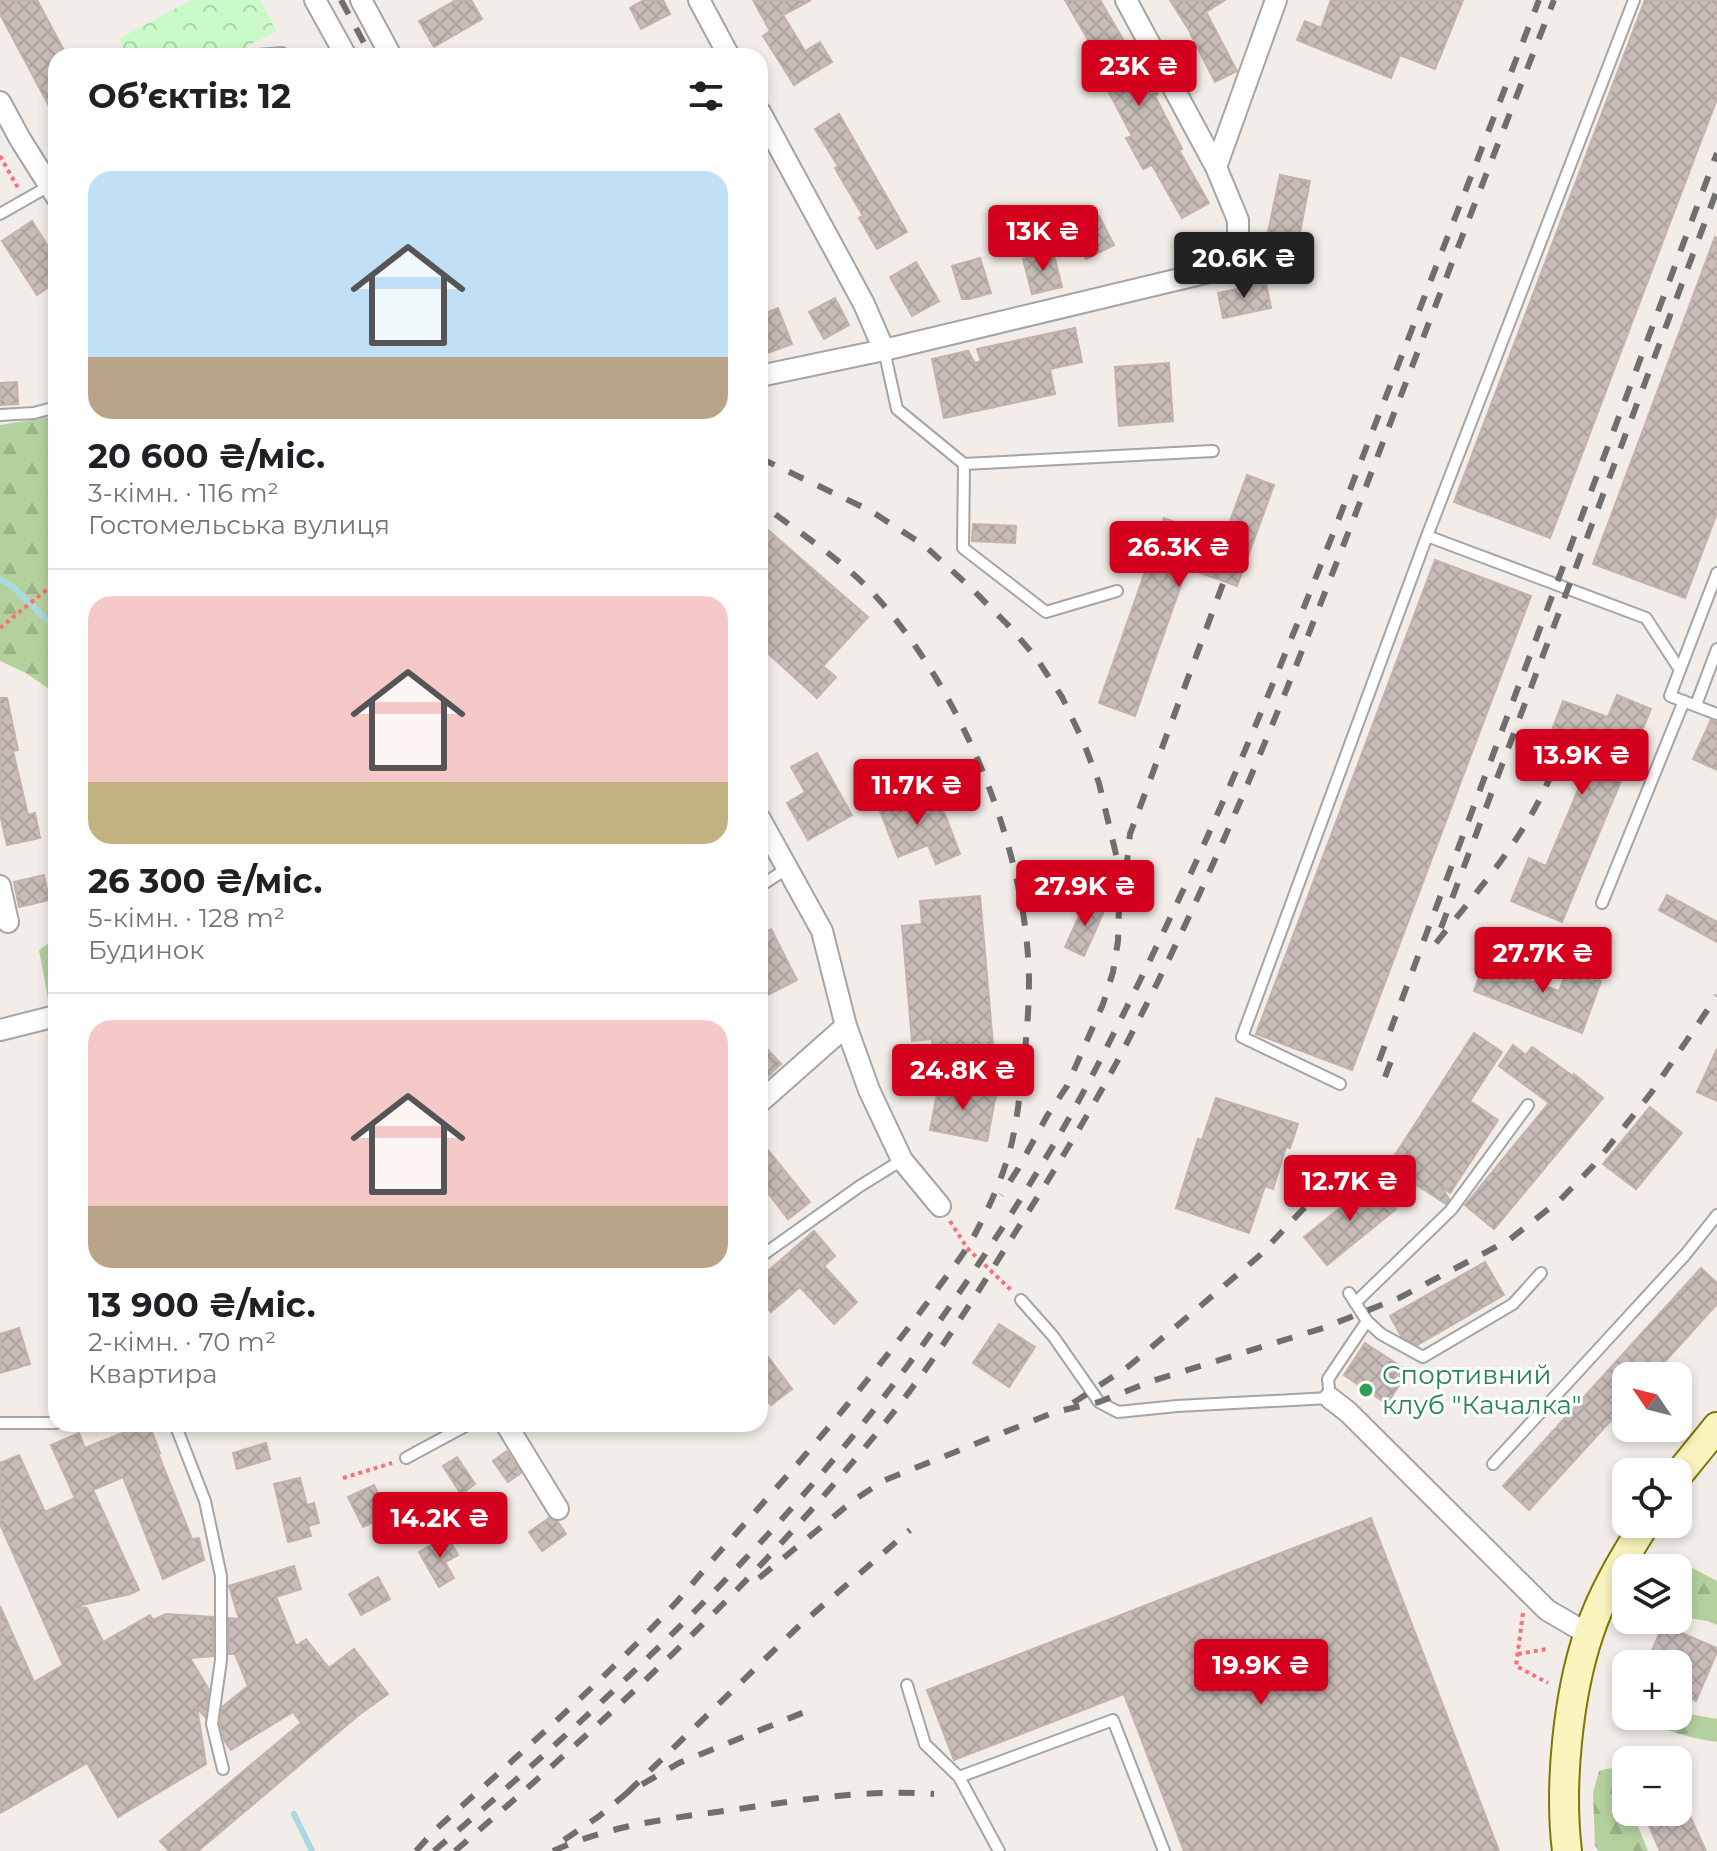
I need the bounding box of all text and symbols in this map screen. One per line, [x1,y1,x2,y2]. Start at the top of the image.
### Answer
pin: 23K ₴ [1083,40,1195,108]
text: 23K ₴ [1100,50,1178,82]
icon: filters [684,74,728,118]
text: Об’єктів: 12 [88,75,291,117]
pin: 13K ₴ [987,205,1099,273]
text: 13K ₴ [1006,215,1080,247]
icon: home [336,223,480,367]
pin: 20.6K ₴ [1170,232,1318,300]
text: 20.6K ₴ [1192,242,1296,274]
text: 20 600 ₴/міс. [88,435,325,477]
text: 3-кімн. · 116 m² [88,477,279,509]
text: Гостомельська вулиця [88,509,390,541]
pin: 26.3K ₴ [1105,521,1253,589]
text: 26.3K ₴ [1128,531,1230,563]
icon: home [336,648,480,792]
pin: 13.9K ₴ [1508,729,1656,797]
text: 13.9K ₴ [1533,739,1631,771]
pin: 11.7K ₴ [843,759,991,827]
text: 11.7K ₴ [872,769,962,801]
text: 26 300 ₴/міс. [88,860,322,902]
pin: 27.9K ₴ [1011,860,1159,928]
text: 27.9K ₴ [1034,870,1136,902]
text: 5-кімн. · 128 m² [88,902,285,934]
pin: 27.7K ₴ [1469,927,1617,995]
text: Будинок [88,934,204,966]
text: 27.7K ₴ [1493,937,1593,969]
pin: 24.8K ₴ [889,1044,1037,1112]
text: 24.8K ₴ [910,1054,1016,1086]
icon: home [336,1072,480,1216]
pin: 12.7K ₴ [1276,1155,1424,1223]
text: 12.7K ₴ [1302,1165,1398,1197]
text: 13 900 ₴/міс. [88,1284,316,1326]
text: 2-кімн. · 70 m² [88,1326,276,1358]
text: Квартира [88,1358,217,1390]
place label: Спортивний клуб "Качалка" [1382,1359,1581,1421]
north arrow [1612,1362,1692,1442]
map controls [1612,1362,1692,1826]
marker: Спортивний клуб "Качалка" [1357,1381,1375,1399]
button: locate [1612,1458,1692,1538]
pin: 14.2K ₴ [366,1492,514,1560]
text: 14.2K ₴ [390,1502,490,1534]
button: layers [1612,1554,1692,1634]
pin: 19.9K ₴ [1187,1639,1335,1707]
text: 19.9K ₴ [1212,1649,1310,1681]
button: + [1612,1650,1692,1730]
button: − [1612,1746,1692,1826]

